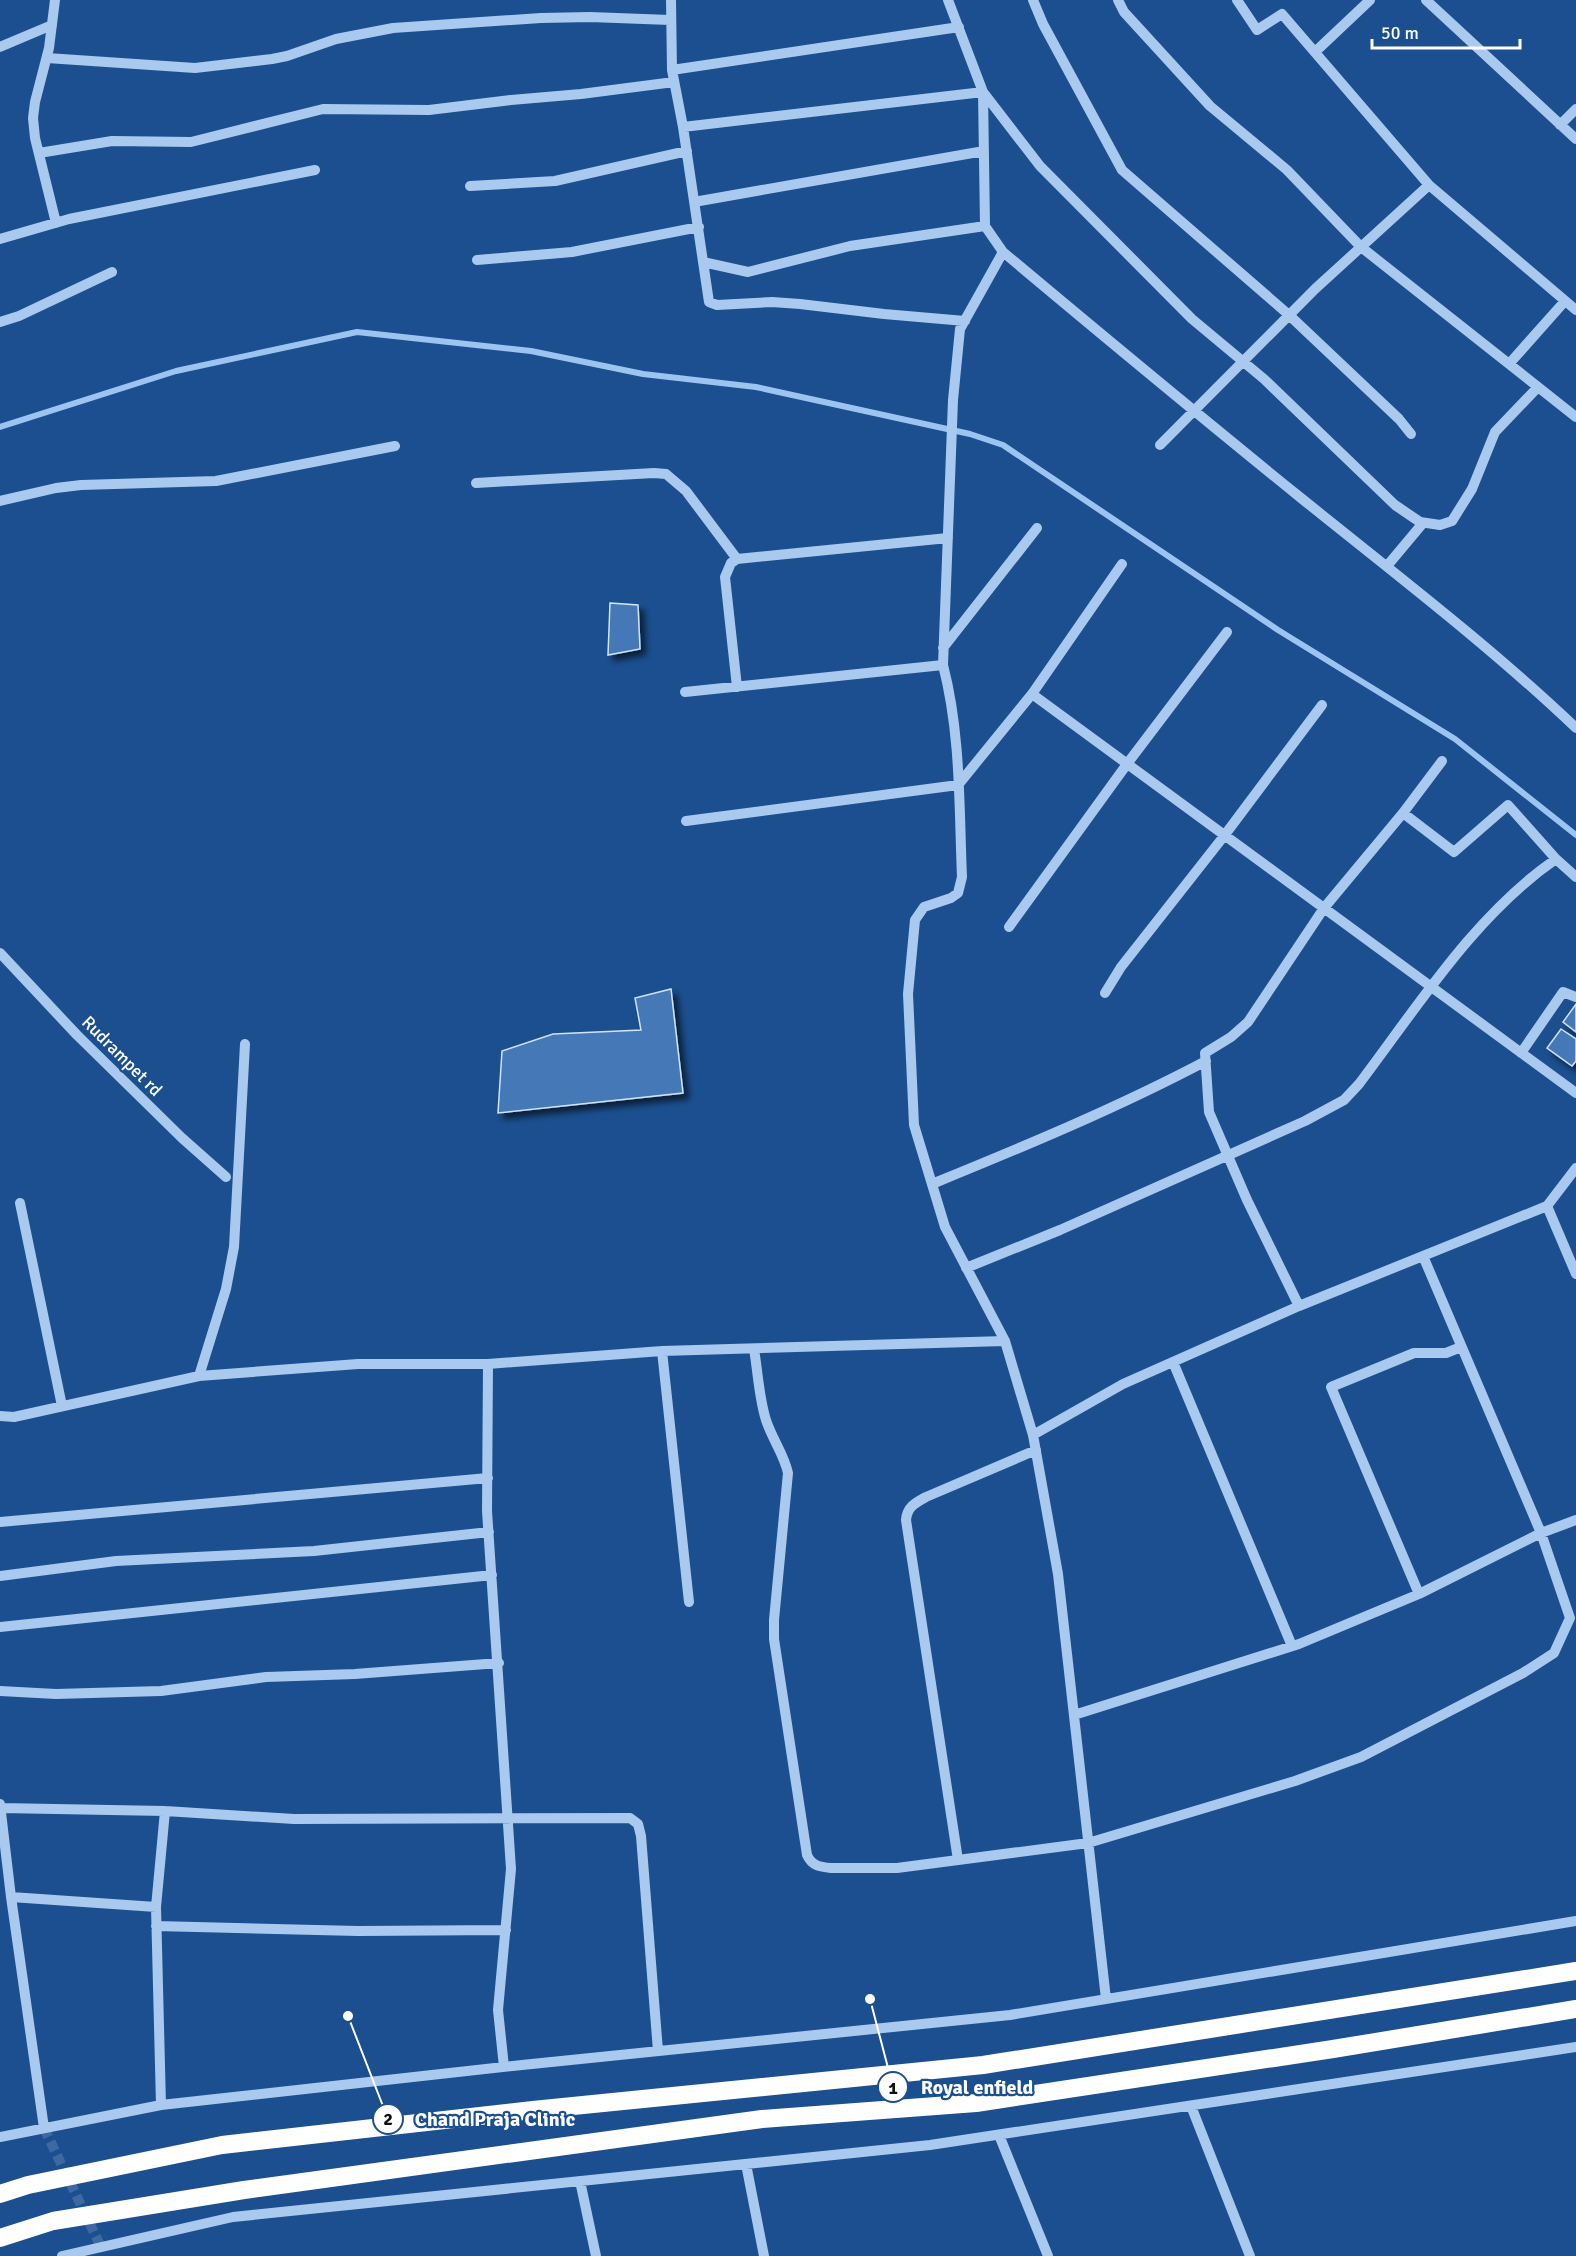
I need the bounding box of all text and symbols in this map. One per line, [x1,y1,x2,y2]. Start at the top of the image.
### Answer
scale bar [1372,12,1520,50]
text: 50 m [1381,22,1419,44]
street label: Rudrampet rd [77,1011,167,1101]
callout: Royal enfield [878,2068,1045,2106]
text: Royal enfield [921,2075,1034,2100]
text: 1 [888,2077,898,2099]
callout: Chand Praja Clinic [373,2100,588,2138]
text: Chand Praja Clinic [415,2107,575,2132]
text: 2 [383,2108,393,2130]

